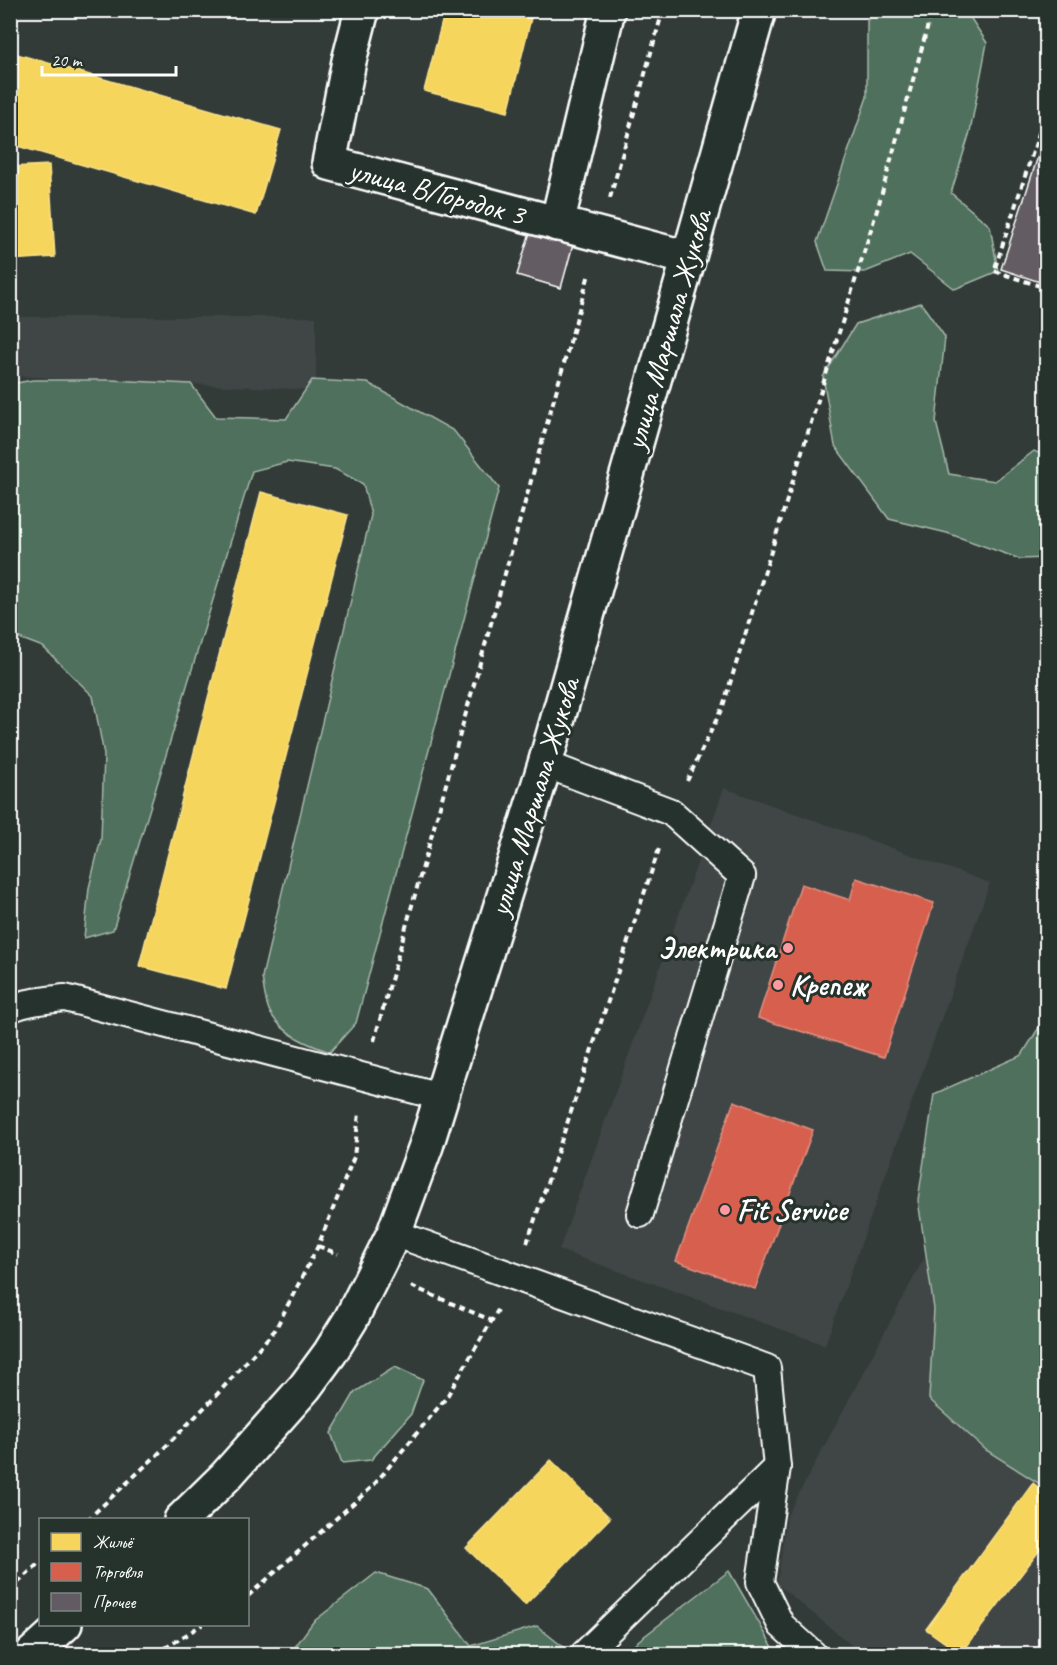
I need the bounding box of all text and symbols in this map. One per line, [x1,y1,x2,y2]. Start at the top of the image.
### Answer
scale bar [42,39,176,77]
text: 20 m [51,49,84,71]
street label: улица В/Городок 3 [343,150,531,234]
street label: улица Маршала Жукова [615,203,721,456]
street label: улица Маршала Жукова [479,671,589,923]
place label: Электрика [658,929,779,967]
marker: Электрика [781,941,795,955]
place label: Крепеж [790,966,870,1004]
marker: Крепеж [771,978,785,992]
place label: Fit Service [737,1191,850,1229]
marker: Fit Service [718,1203,732,1217]
legend [39,1518,249,1626]
text: Жильё [93,1531,135,1553]
text: Торговля [93,1561,144,1583]
text: Прочее [93,1591,136,1613]

